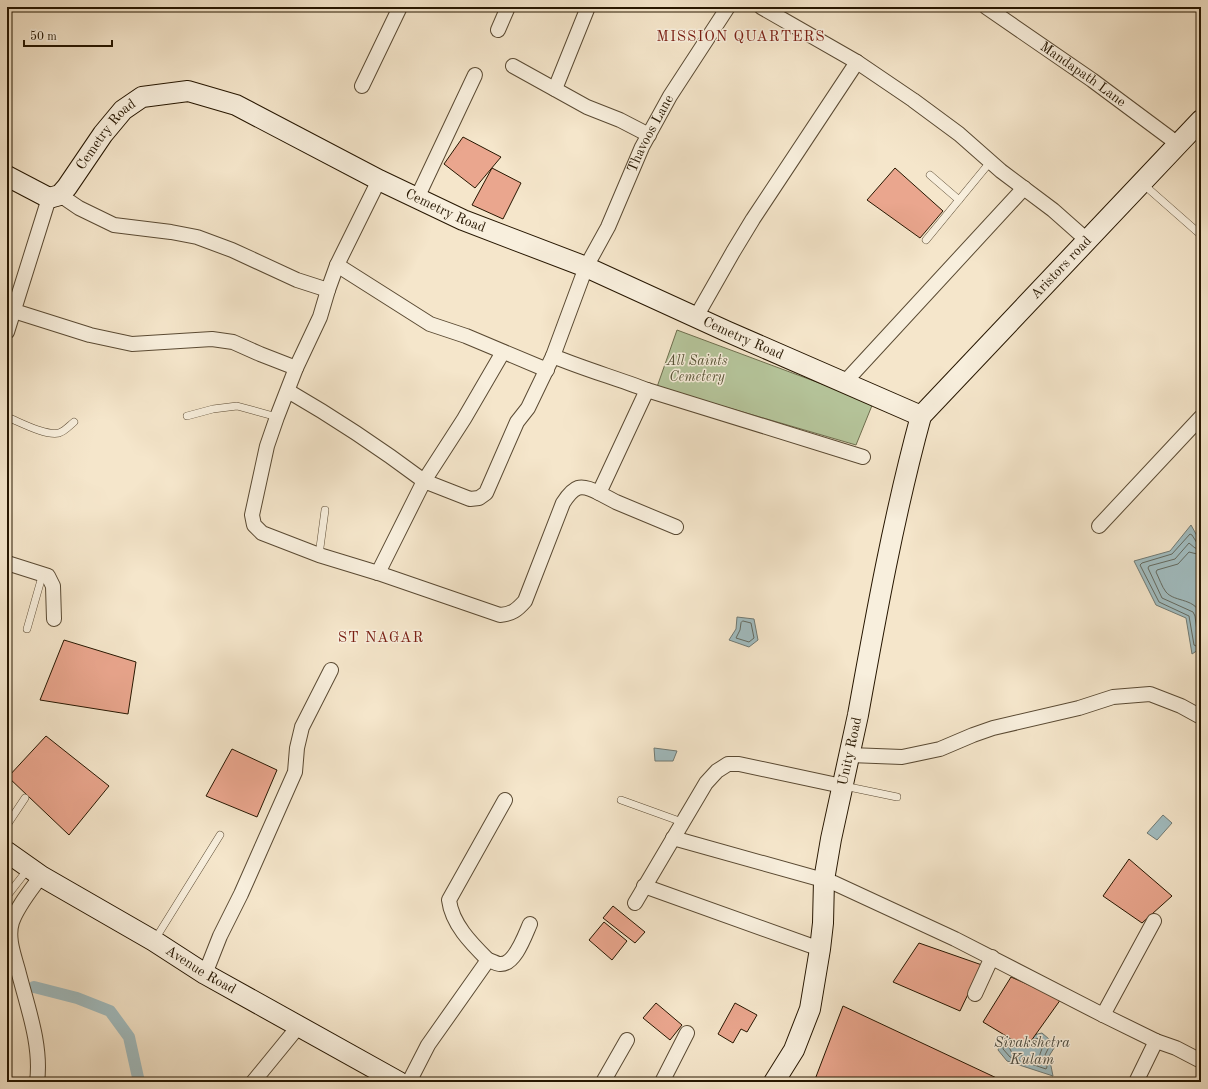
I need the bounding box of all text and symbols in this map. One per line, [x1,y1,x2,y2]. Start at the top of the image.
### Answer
scale bar [24,22,112,48]
text: 50 m [30,30,57,43]
district label: MISSION QUARTERS [656,30,826,45]
street label: Mandapath Lane [1037,39,1128,109]
street label: Thavoos Lane [625,93,676,174]
street label: Cemetry Road [74,97,138,173]
street label: Cemetry Road [403,187,488,235]
street label: Aristors road [1028,234,1094,302]
street label: Cemetry Road [701,314,786,362]
park label: All Saints Cemetery [665,354,728,385]
district label: ST NAGAR [338,631,424,646]
street label: Unity Road [836,716,864,787]
street label: Avenue Road [163,943,238,997]
water label: Sivakshetra Kulam [994,1036,1070,1068]

